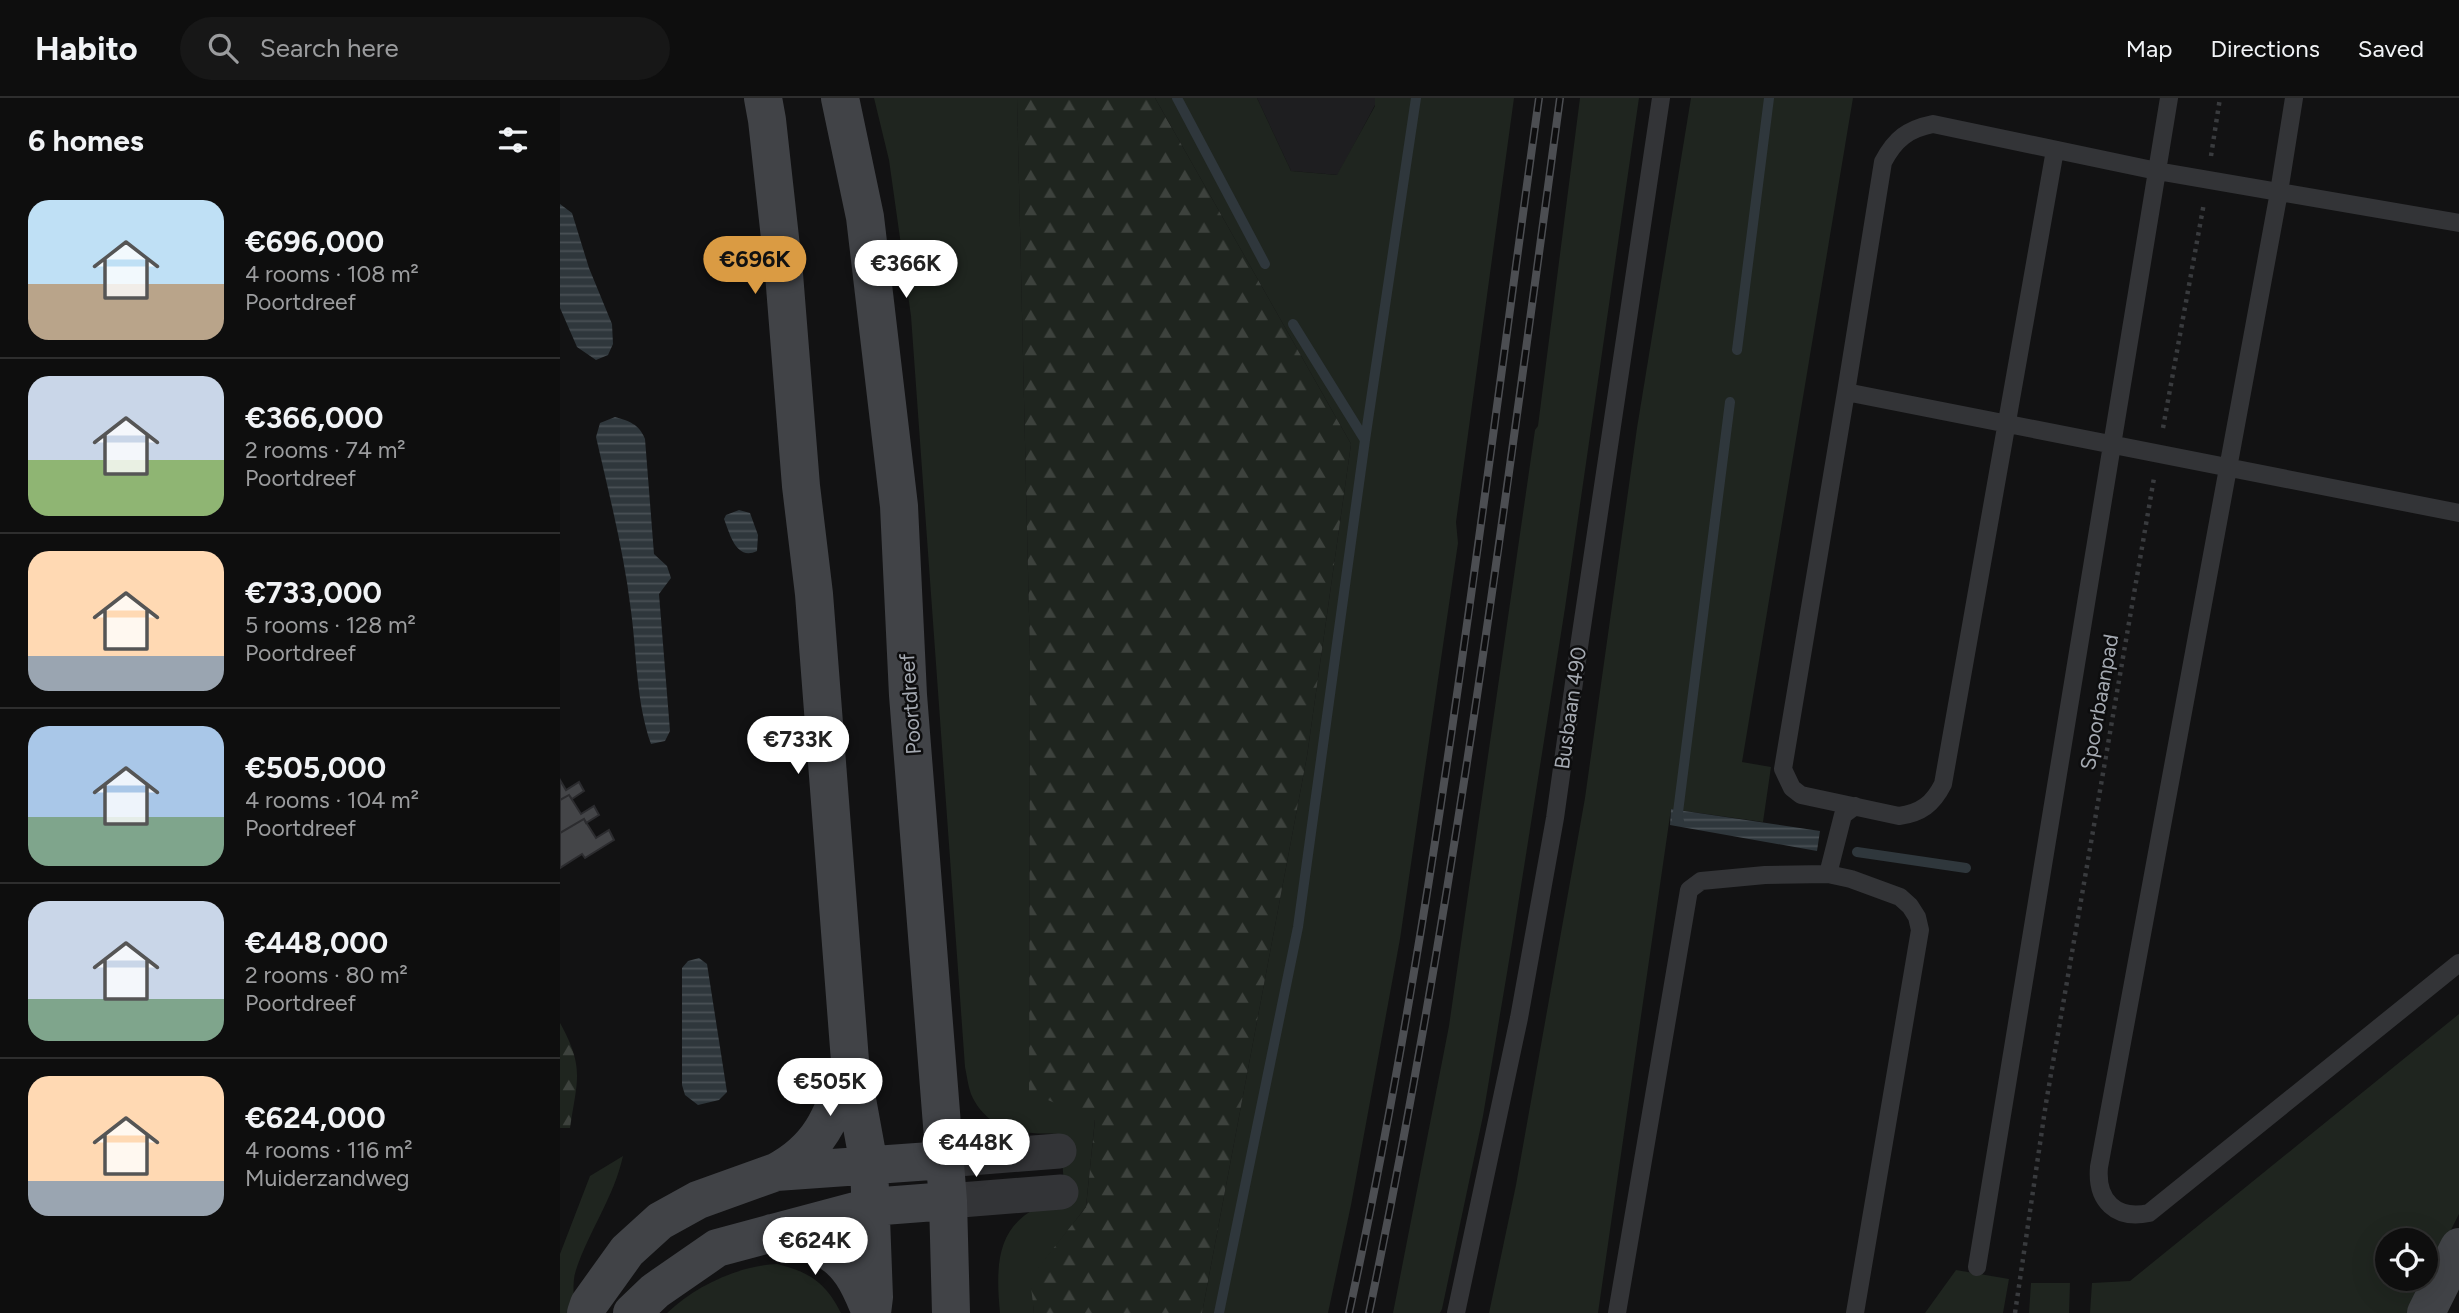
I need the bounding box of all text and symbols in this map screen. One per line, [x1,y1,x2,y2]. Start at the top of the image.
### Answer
search box [180,17,670,80]
text: Habito [35,29,138,68]
icon: search [204,29,242,67]
text: Search here [260,32,399,64]
text: Map [2126,34,2172,63]
text: Directions [2210,34,2320,63]
text: Saved [2358,34,2424,63]
icon: filters [494,121,532,159]
text: 6 homes [28,122,144,159]
text: €696,000 [245,223,384,260]
icon: home [84,228,168,312]
pin: €696K [706,236,804,296]
pin: €366K [857,240,955,300]
text: €696K [719,245,791,273]
text: €366K [871,249,941,277]
text: 4 rooms · 108 m² [245,260,419,288]
text: Poortdreef [245,288,356,316]
text: €366,000 [245,399,383,436]
icon: home [84,404,168,488]
text: 2 rooms · 74 m² [245,436,406,464]
text: Poortdreef [245,464,356,492]
text: €733,000 [245,574,382,611]
icon: home [84,579,168,663]
text: 5 rooms · 128 m² [245,611,416,639]
street label: Spoorbaanpad [2075,632,2123,772]
text: Poortdreef [245,639,356,667]
street label: Busbaan 490 [1549,645,1591,771]
street label: Poortdreef [894,652,926,755]
pin: €733K [749,716,847,776]
text: €733K [763,725,833,753]
text: €505,000 [245,749,386,786]
icon: home [84,754,168,838]
text: 4 rooms · 104 m² [245,786,419,814]
text: Poortdreef [245,814,356,842]
text: €448,000 [245,924,388,961]
icon: home [84,929,168,1013]
text: 2 rooms · 80 m² [245,961,408,989]
text: Poortdreef [245,989,356,1017]
pin: €505K [781,1058,879,1118]
text: €505K [794,1067,866,1095]
text: €624,000 [245,1099,386,1136]
icon: home [84,1104,168,1188]
pin: €448K [927,1119,1025,1179]
text: €448K [939,1128,1013,1156]
text: 4 rooms · 116 m² [245,1136,413,1164]
text: Muiderzandweg [245,1164,410,1192]
pin: €624K [766,1218,864,1277]
text: €624K [779,1226,851,1254]
map controls [2375,1228,2438,1291]
button: locate [2375,1228,2438,1291]

